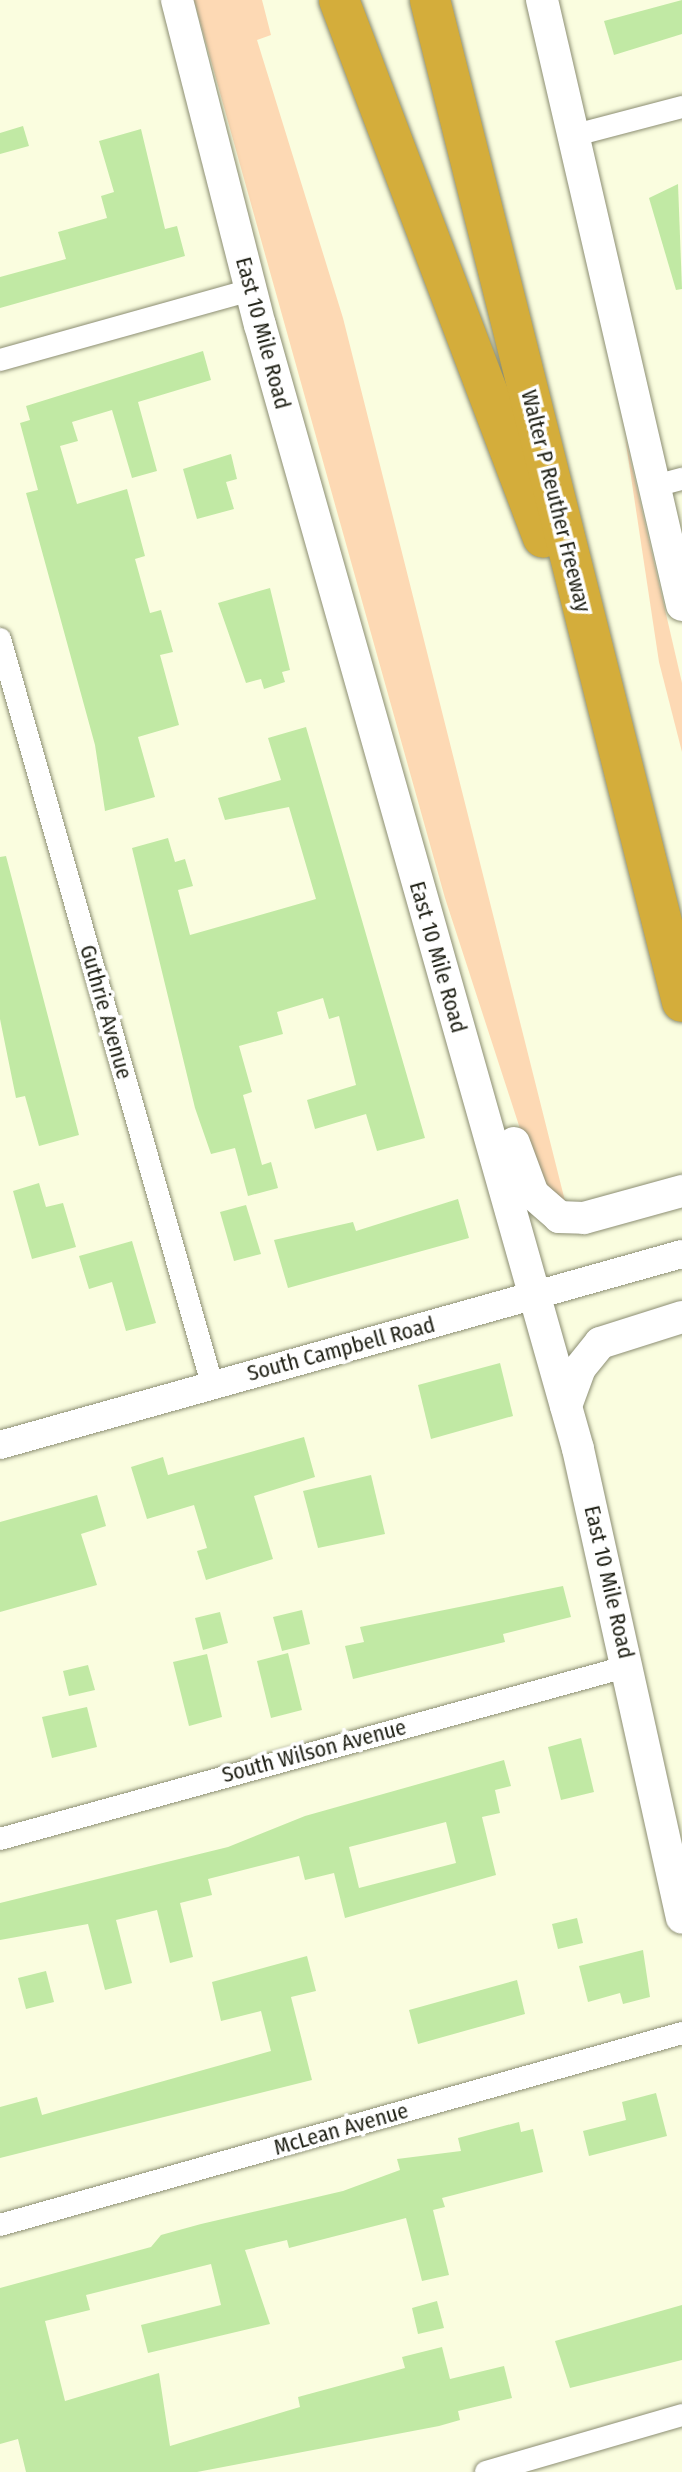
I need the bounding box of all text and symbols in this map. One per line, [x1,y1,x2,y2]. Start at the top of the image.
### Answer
street label: East 10 Mile Road [230,254,296,412]
street label: Walter P Reuther Freeway [516,387,596,615]
street label: East 10 Mile Road [404,878,472,1036]
street label: Guthrie Avenue [74,942,138,1082]
street label: South Campbell Road [244,1311,438,1387]
street label: East 10 Mile Road [579,1503,639,1661]
street label: South Wilson Avenue [219,1714,409,1788]
street label: McLean Avenue [271,2097,411,2161]

